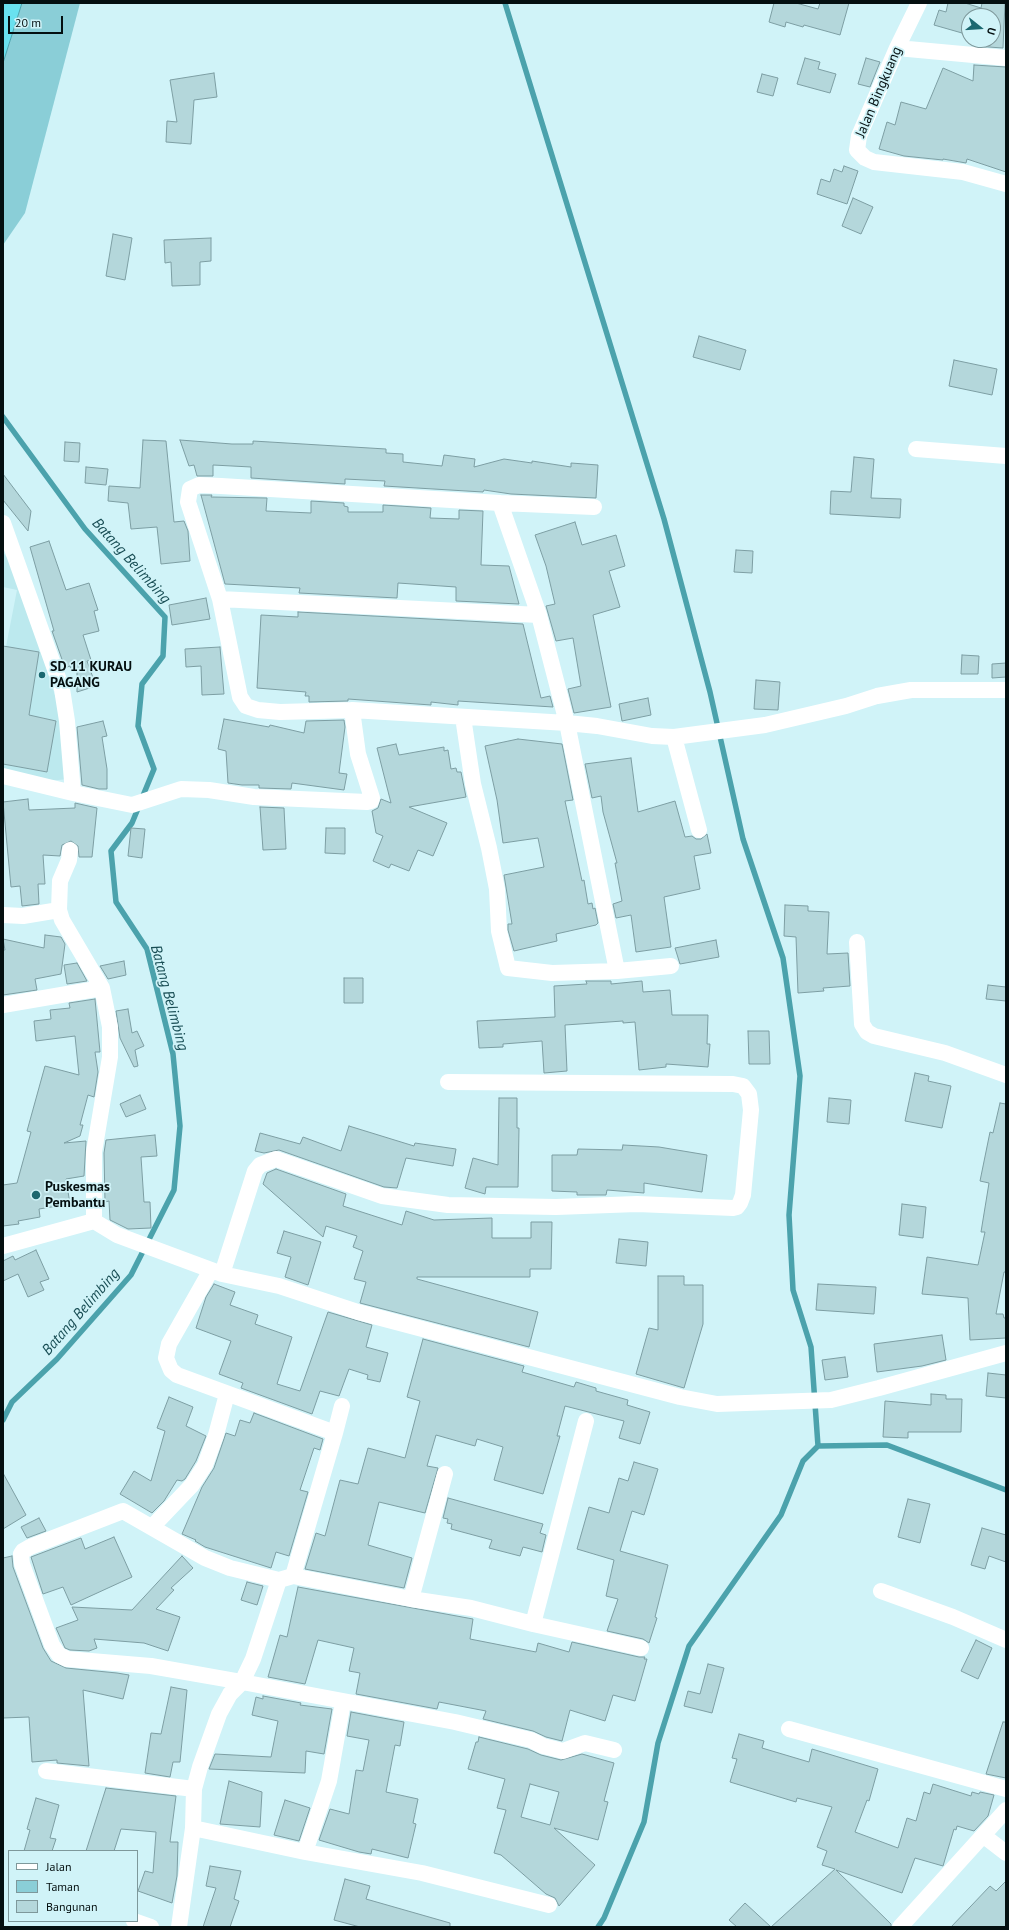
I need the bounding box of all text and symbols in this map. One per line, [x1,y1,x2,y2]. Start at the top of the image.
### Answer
scale bar [10,8,65,34]
north arrow [961,8,1001,48]
text: 20 m [15,15,41,30]
text: U [984,26,999,37]
street label: Jalan Bingkuang [852,44,906,140]
water label: Batang Belimbing [88,515,174,607]
place label: SD 11 KURAU PAGANG [50,659,132,692]
marker: SD 11 KURAU PAGANG [37,670,47,680]
water label: Batang Belimbing [146,943,192,1053]
place label: Puskesmas Pembantu [45,1179,110,1212]
marker: Puskesmas Pembantu [30,1189,42,1201]
water label: Batang Belimbing [39,1265,123,1359]
legend [8,1850,138,1922]
text: Jalan [46,1859,71,1874]
text: Taman [46,1879,80,1894]
text: Bangunan [46,1899,98,1914]

